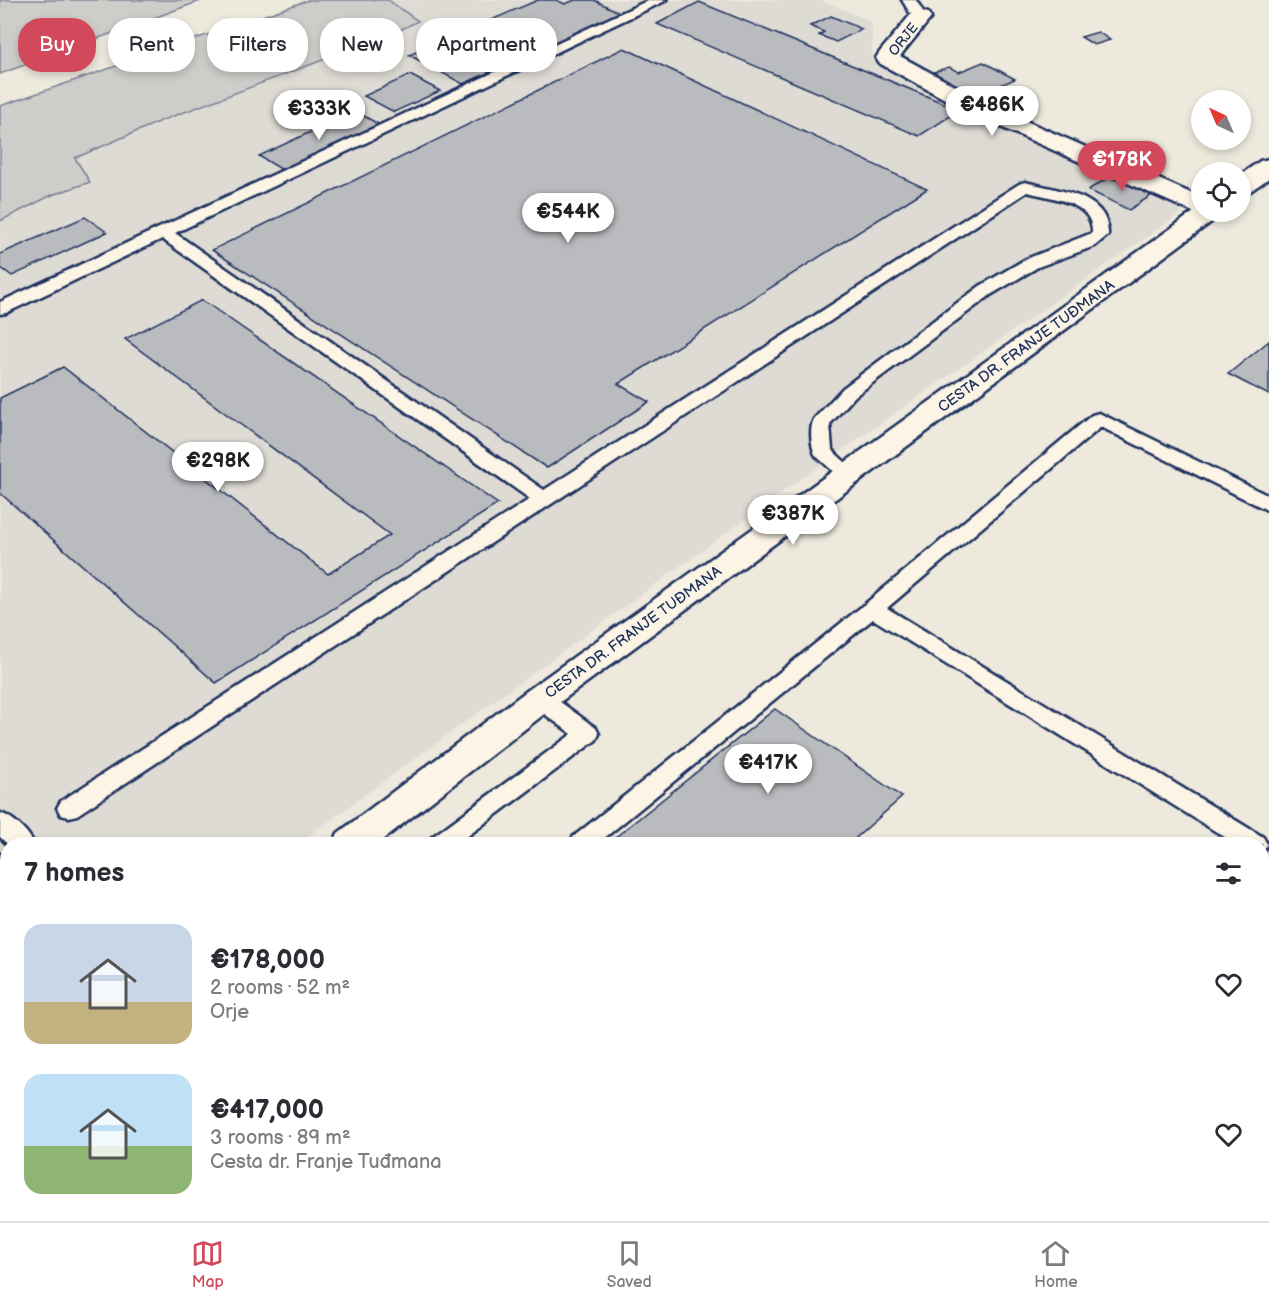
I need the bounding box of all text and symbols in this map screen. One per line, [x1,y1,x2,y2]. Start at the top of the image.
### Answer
chip: Buy [18,18,96,72]
chip: Rent [108,18,195,72]
chip: Filters [207,18,308,72]
chip: New [320,18,404,72]
chip: Apartment [416,18,557,72]
street label: ORJE [885,19,922,59]
pin: €486K [950,86,1034,137]
pin: €333K [277,90,361,141]
north arrow [1191,90,1251,150]
map controls [1191,90,1251,222]
text: €486K [960,93,1024,117]
text: €333K [287,97,351,121]
pin: €178K [1080,141,1164,192]
text: €178K [1092,148,1152,172]
button: locate [1191,162,1251,222]
pin: €544K [526,193,610,244]
text: €544K [536,200,600,224]
street label: CESTA DR. FRANJE TUĐMANA [934,275,1119,417]
pin: €298K [176,442,260,493]
text: €298K [186,449,250,473]
pin: €387K [751,495,835,546]
text: €387K [761,502,825,526]
street label: CESTA DR. FRANJE TUĐMANA [541,561,726,703]
pin: €417K [726,744,810,795]
text: €417K [738,751,798,775]
icon: filters [1212,857,1245,890]
text: 7 homes [24,858,124,889]
text: €178,000 [210,945,325,976]
icon: home [72,948,144,1020]
icon: heart [1212,968,1245,1001]
text: 2 rooms · 52 m² [210,976,350,1000]
text: Orje [210,1000,249,1024]
text: €417,000 [210,1095,324,1126]
icon: home [72,1098,144,1170]
icon: heart [1212,1118,1245,1151]
text: 3 rooms · 89 m² [210,1126,351,1150]
text: Cesta dr. Franje Tuđmana [210,1150,442,1174]
tab: Map [191,1237,224,1292]
tab: Saved [607,1237,652,1292]
tab: Home [1034,1237,1078,1292]

